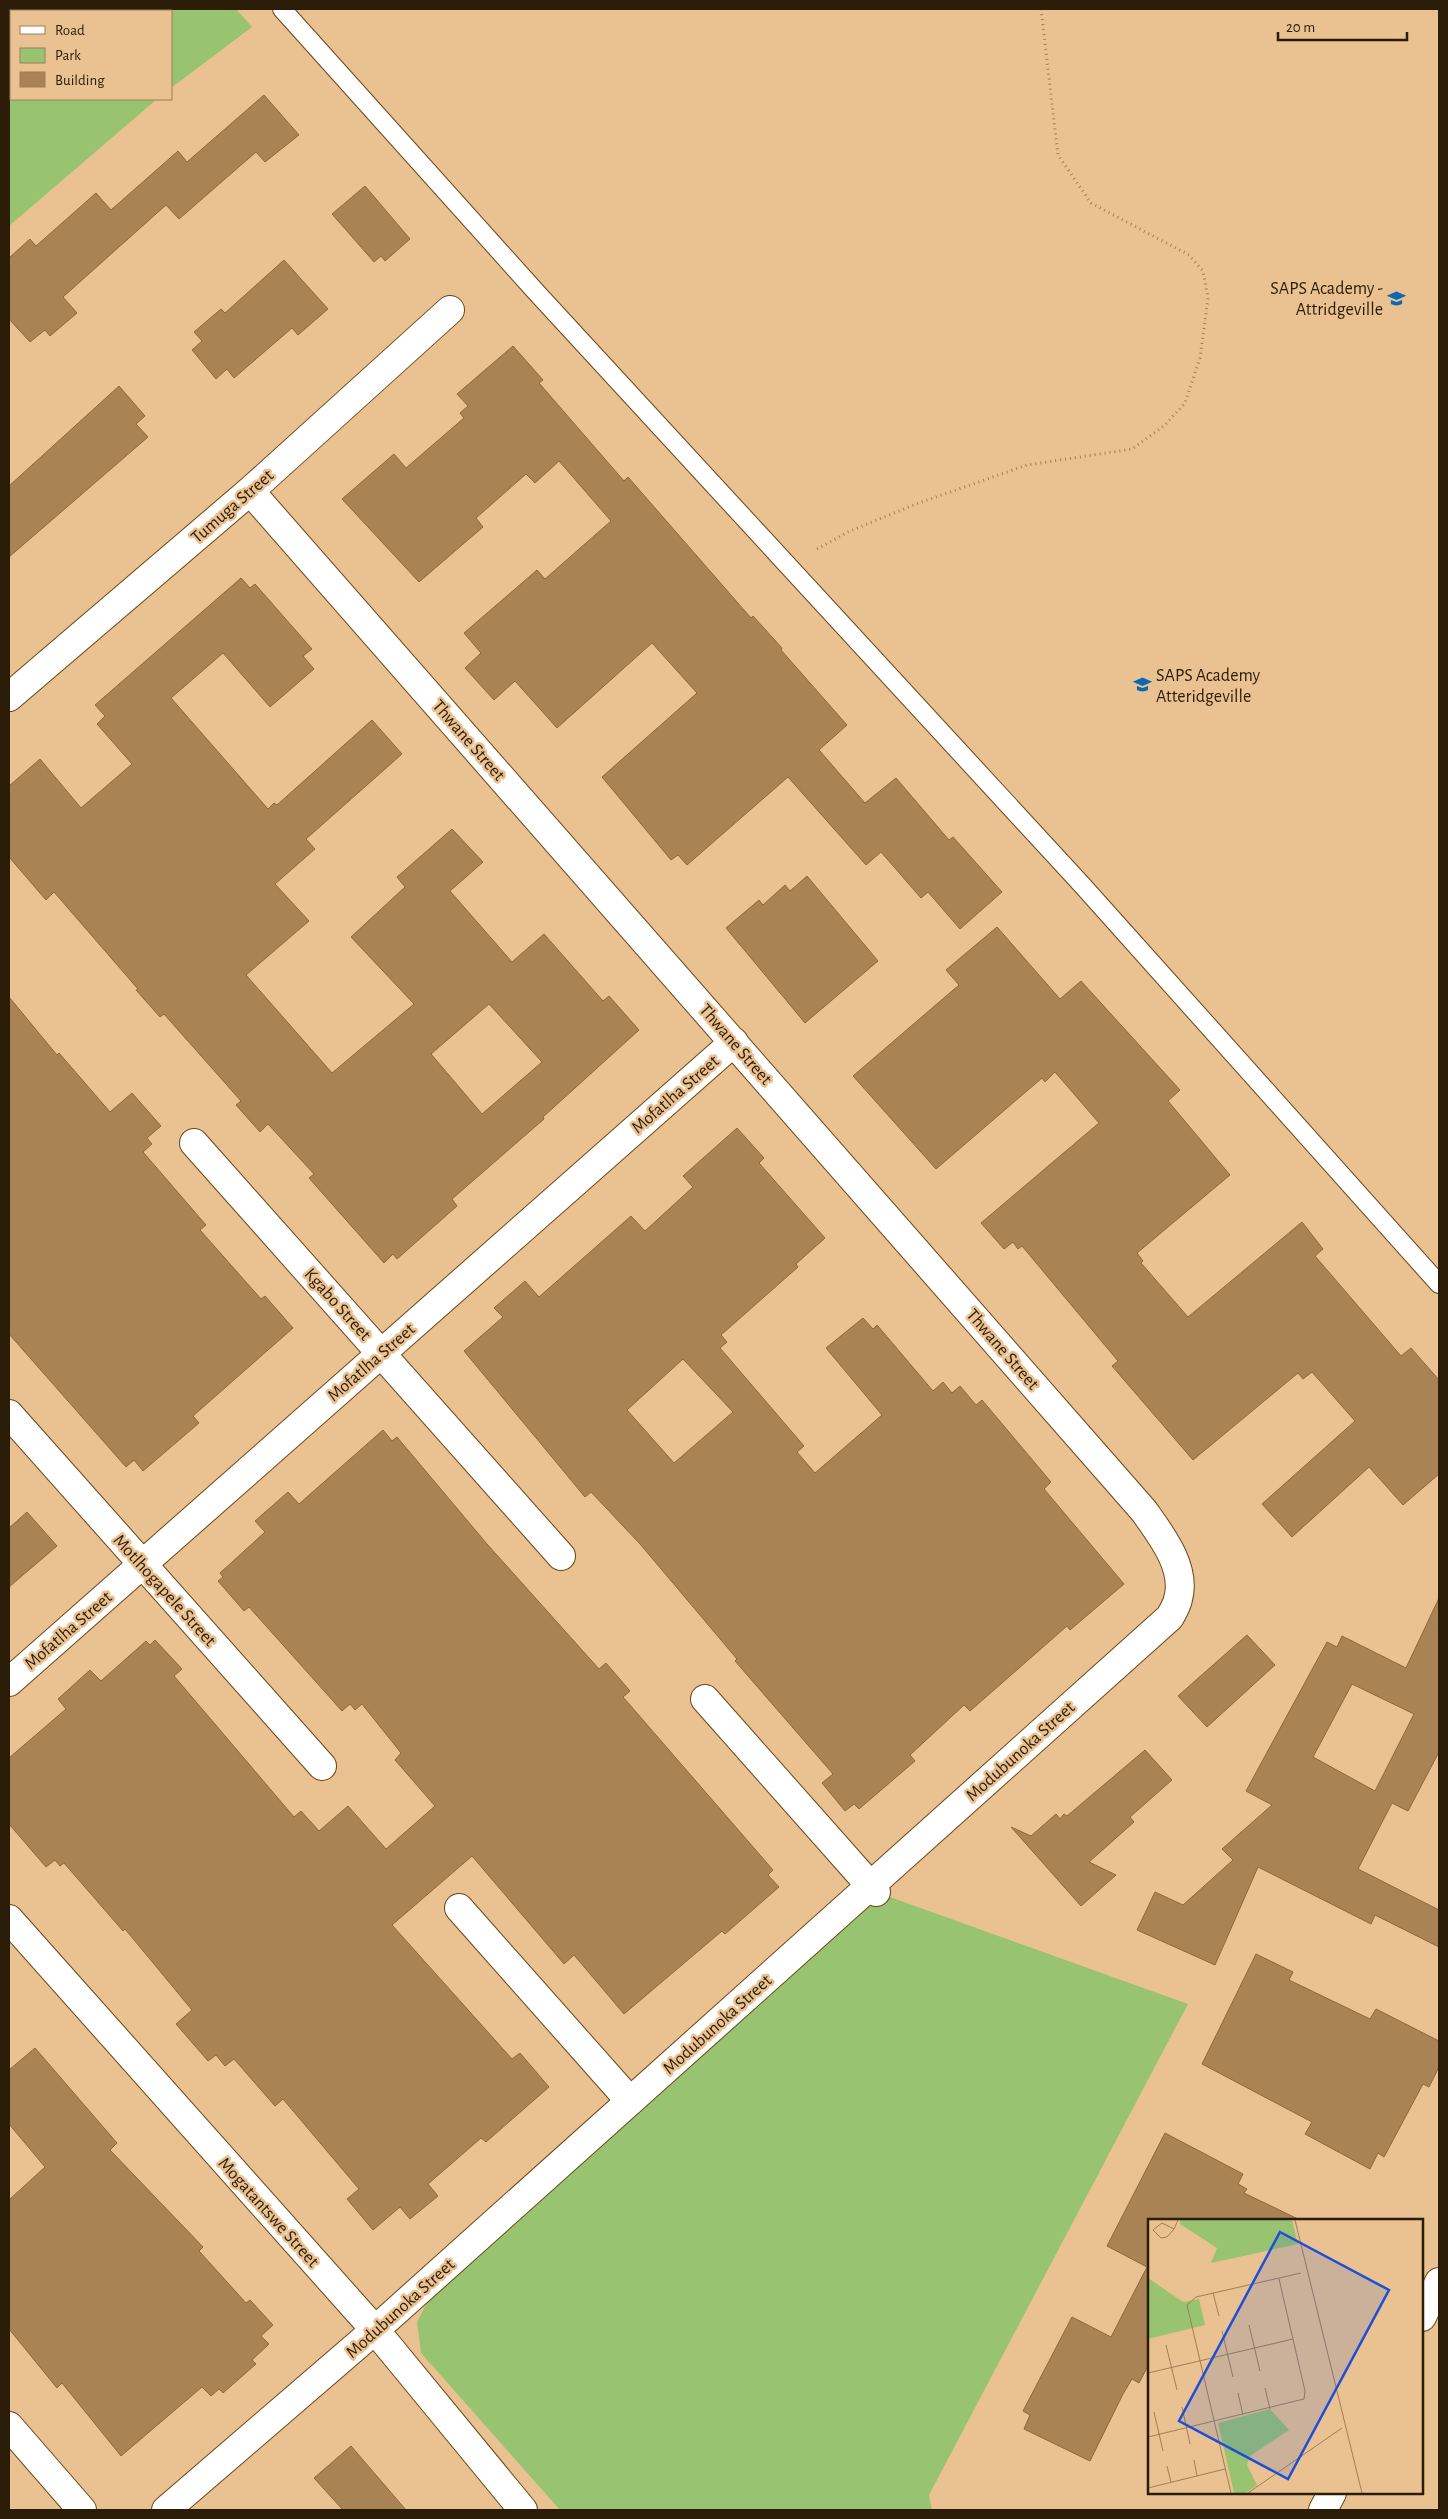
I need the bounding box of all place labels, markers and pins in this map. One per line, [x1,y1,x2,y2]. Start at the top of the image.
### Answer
place label: SAPS Academy - Attridgeville [1270,280,1383,319]
school or university icon: SAPS Academy - Attridgeville [1387,288,1407,308]
place label: SAPS Academy Atteridgeville [1156,667,1261,706]
school or university icon: SAPS Academy Atteridgeville [1132,675,1152,695]

